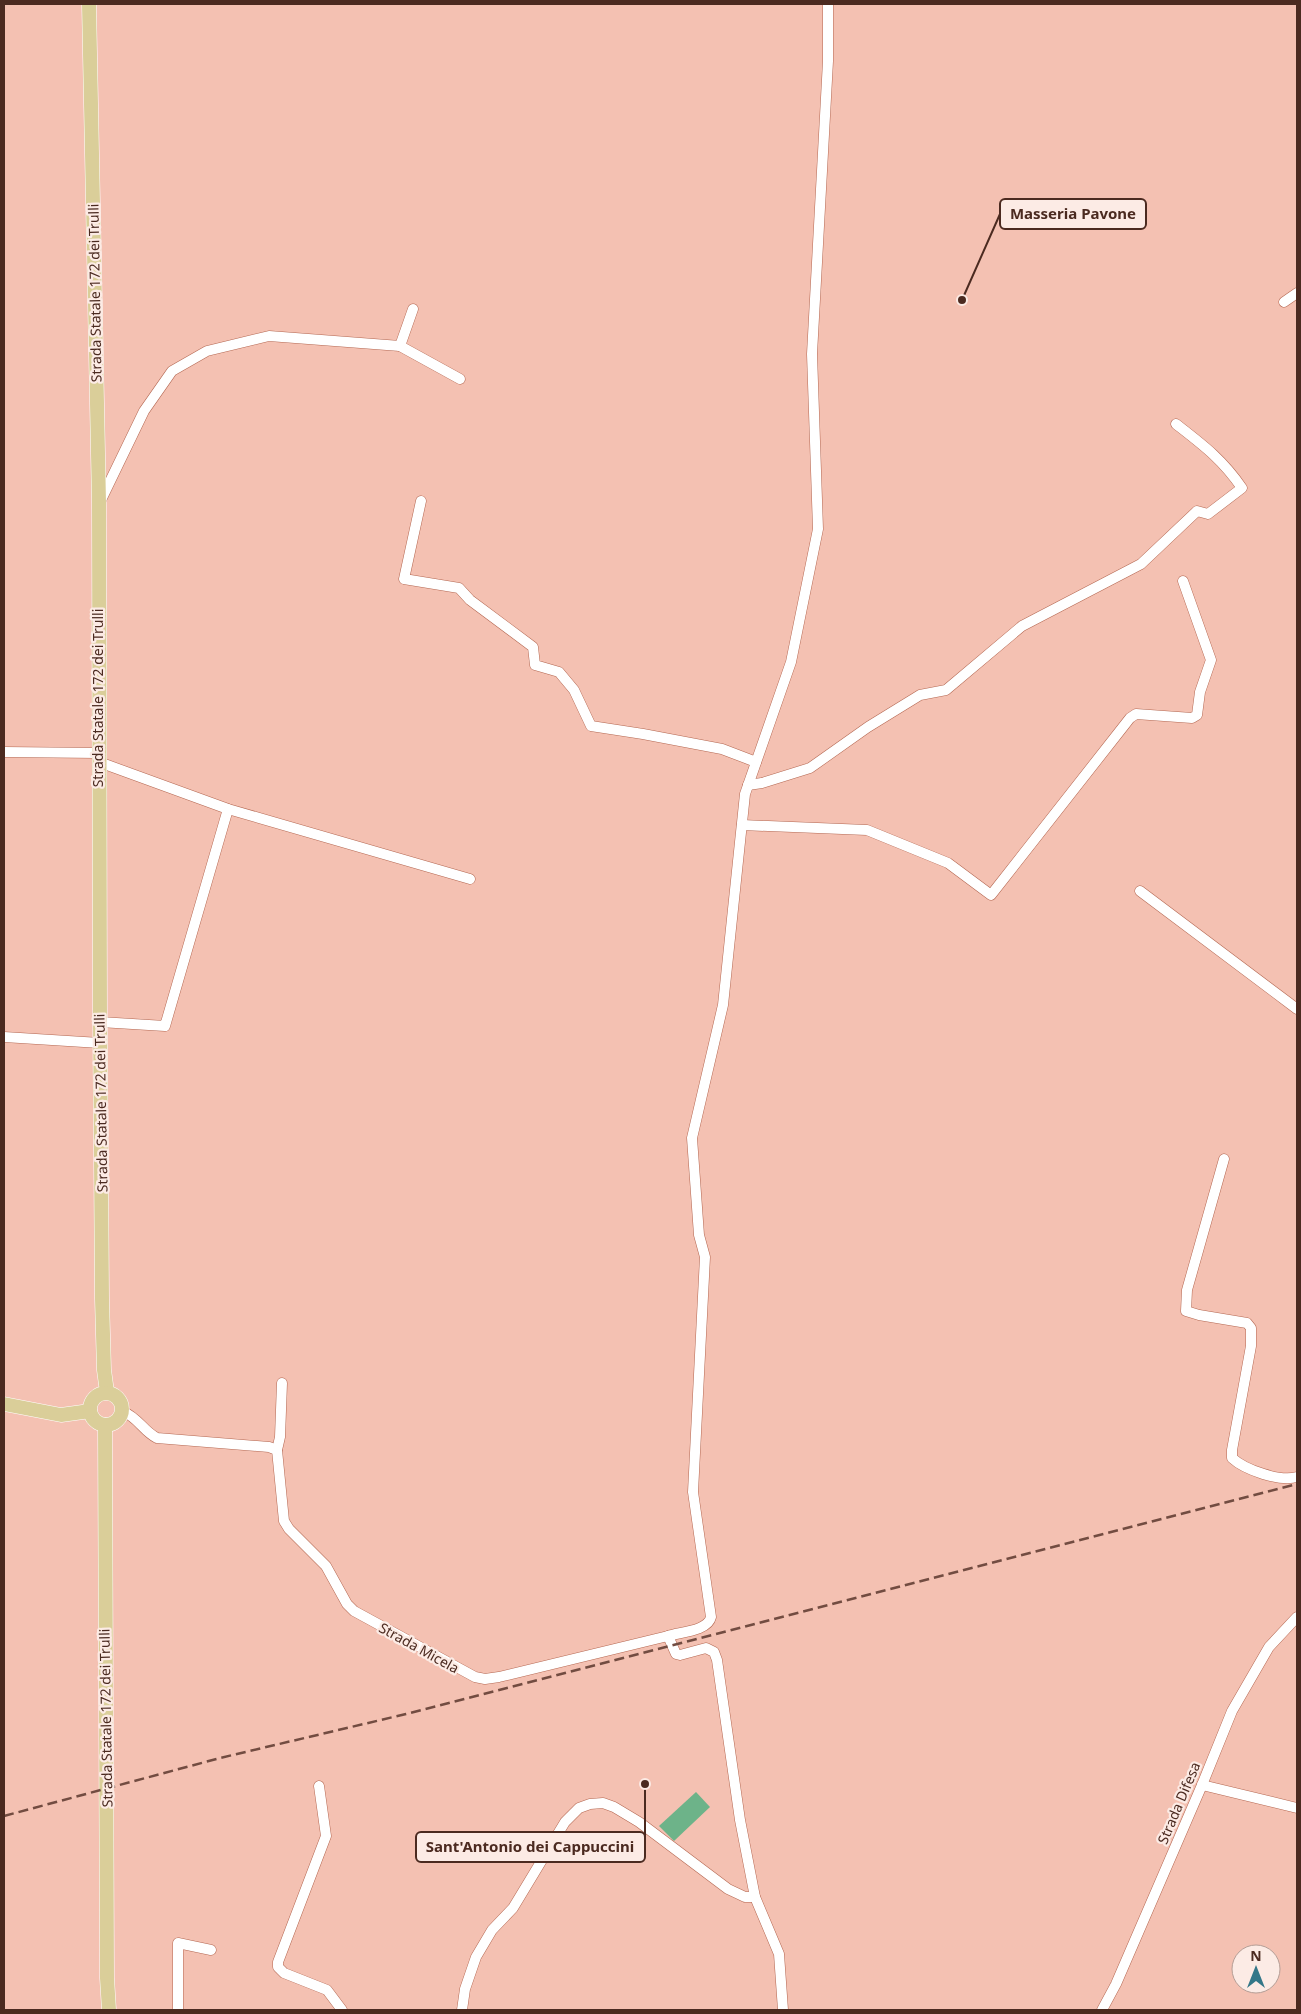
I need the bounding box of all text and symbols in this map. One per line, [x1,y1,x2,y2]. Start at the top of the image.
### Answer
callout: Masseria Pavone [1000,199,1146,229]
text: Masseria Pavone [1010,203,1136,223]
street label: Strada Statale 172 dei Trulli [83,204,106,382]
street label: Strada Statale 172 dei Trulli [88,609,107,787]
street label: Strada Statale 172 dei Trulli [89,1014,112,1192]
street label: Strada Micela [376,1618,463,1677]
street label: Strada Statale 172 dei Trulli [94,1629,117,1807]
street label: Strada Difesa [1153,1759,1204,1847]
callout: Sant'Antonio dei Cappuccini [416,1832,645,1862]
text: Sant'Antonio dei Cappuccini [426,1836,634,1856]
north arrow [1231,1944,1281,1994]
text: N [1250,1946,1262,1965]

